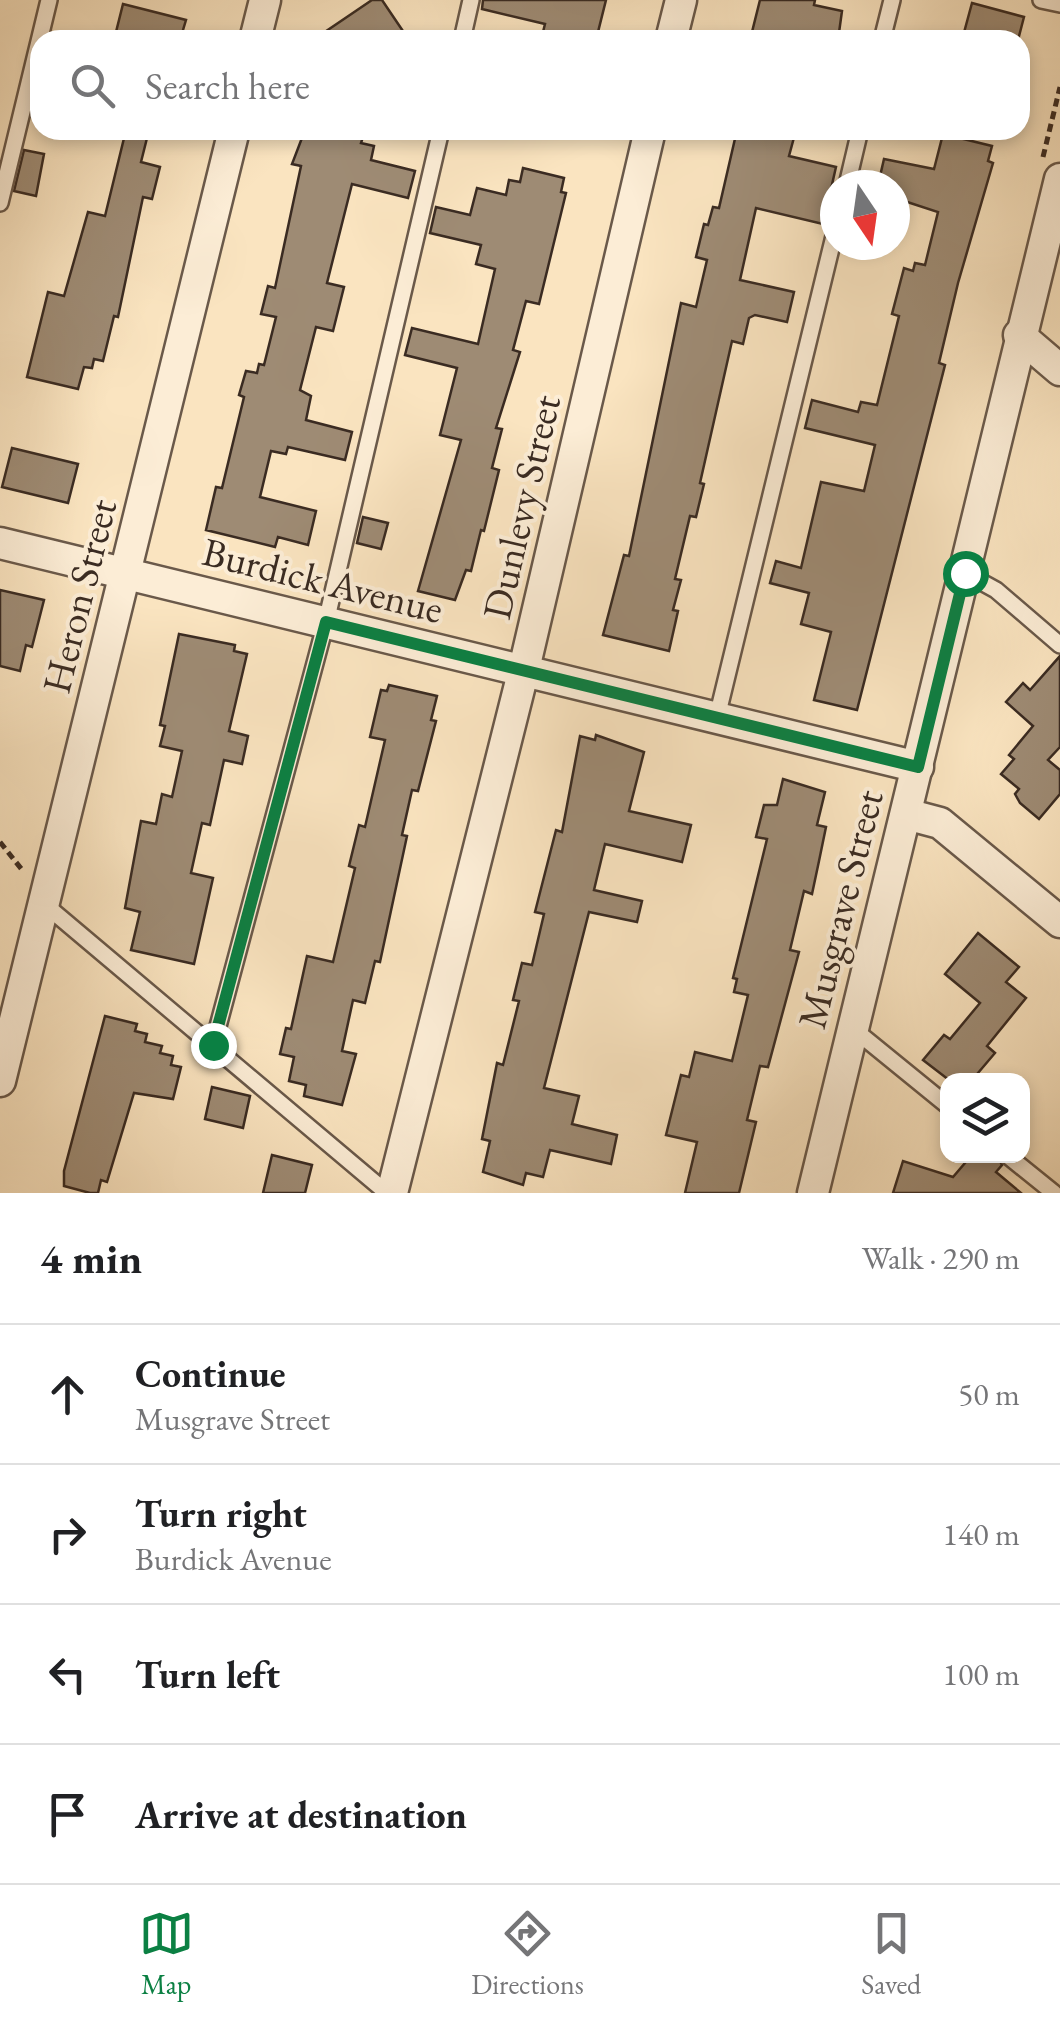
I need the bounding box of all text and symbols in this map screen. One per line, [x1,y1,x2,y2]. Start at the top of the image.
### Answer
search box [30,30,1030,140]
icon: search [65,58,120,113]
text: Search here [145,61,310,110]
north arrow [820,170,910,260]
street label: Dunlevy Street [470,389,572,624]
street label: Heron Street [30,493,128,698]
street label: Burdick Avenue [197,525,449,635]
route start [943,551,989,597]
street label: Musgrave Street [785,784,895,1034]
route end [191,1023,237,1069]
map controls [940,1073,1030,1163]
button: layers [940,1073,1030,1163]
text: 4 min [40,1231,142,1286]
text: Walk · 290 m [862,1237,1020,1279]
text: Continue [135,1349,286,1398]
icon: ahead [40,1367,95,1422]
text: 50 m [958,1373,1020,1415]
text: Musgrave Street [135,1398,330,1440]
text: Turn right [135,1489,307,1538]
icon: right [40,1507,95,1562]
text: 140 m [943,1513,1020,1555]
text: Burdick Avenue [135,1538,332,1580]
icon: left [40,1647,95,1702]
text: Turn left [135,1650,280,1699]
text: 100 m [943,1653,1020,1695]
icon: arrive [40,1787,95,1842]
text: Arrive at destination [135,1790,467,1839]
tab: Map [139,1906,194,2002]
tab: Directions [471,1906,584,2002]
tab: Saved [861,1906,921,2002]

